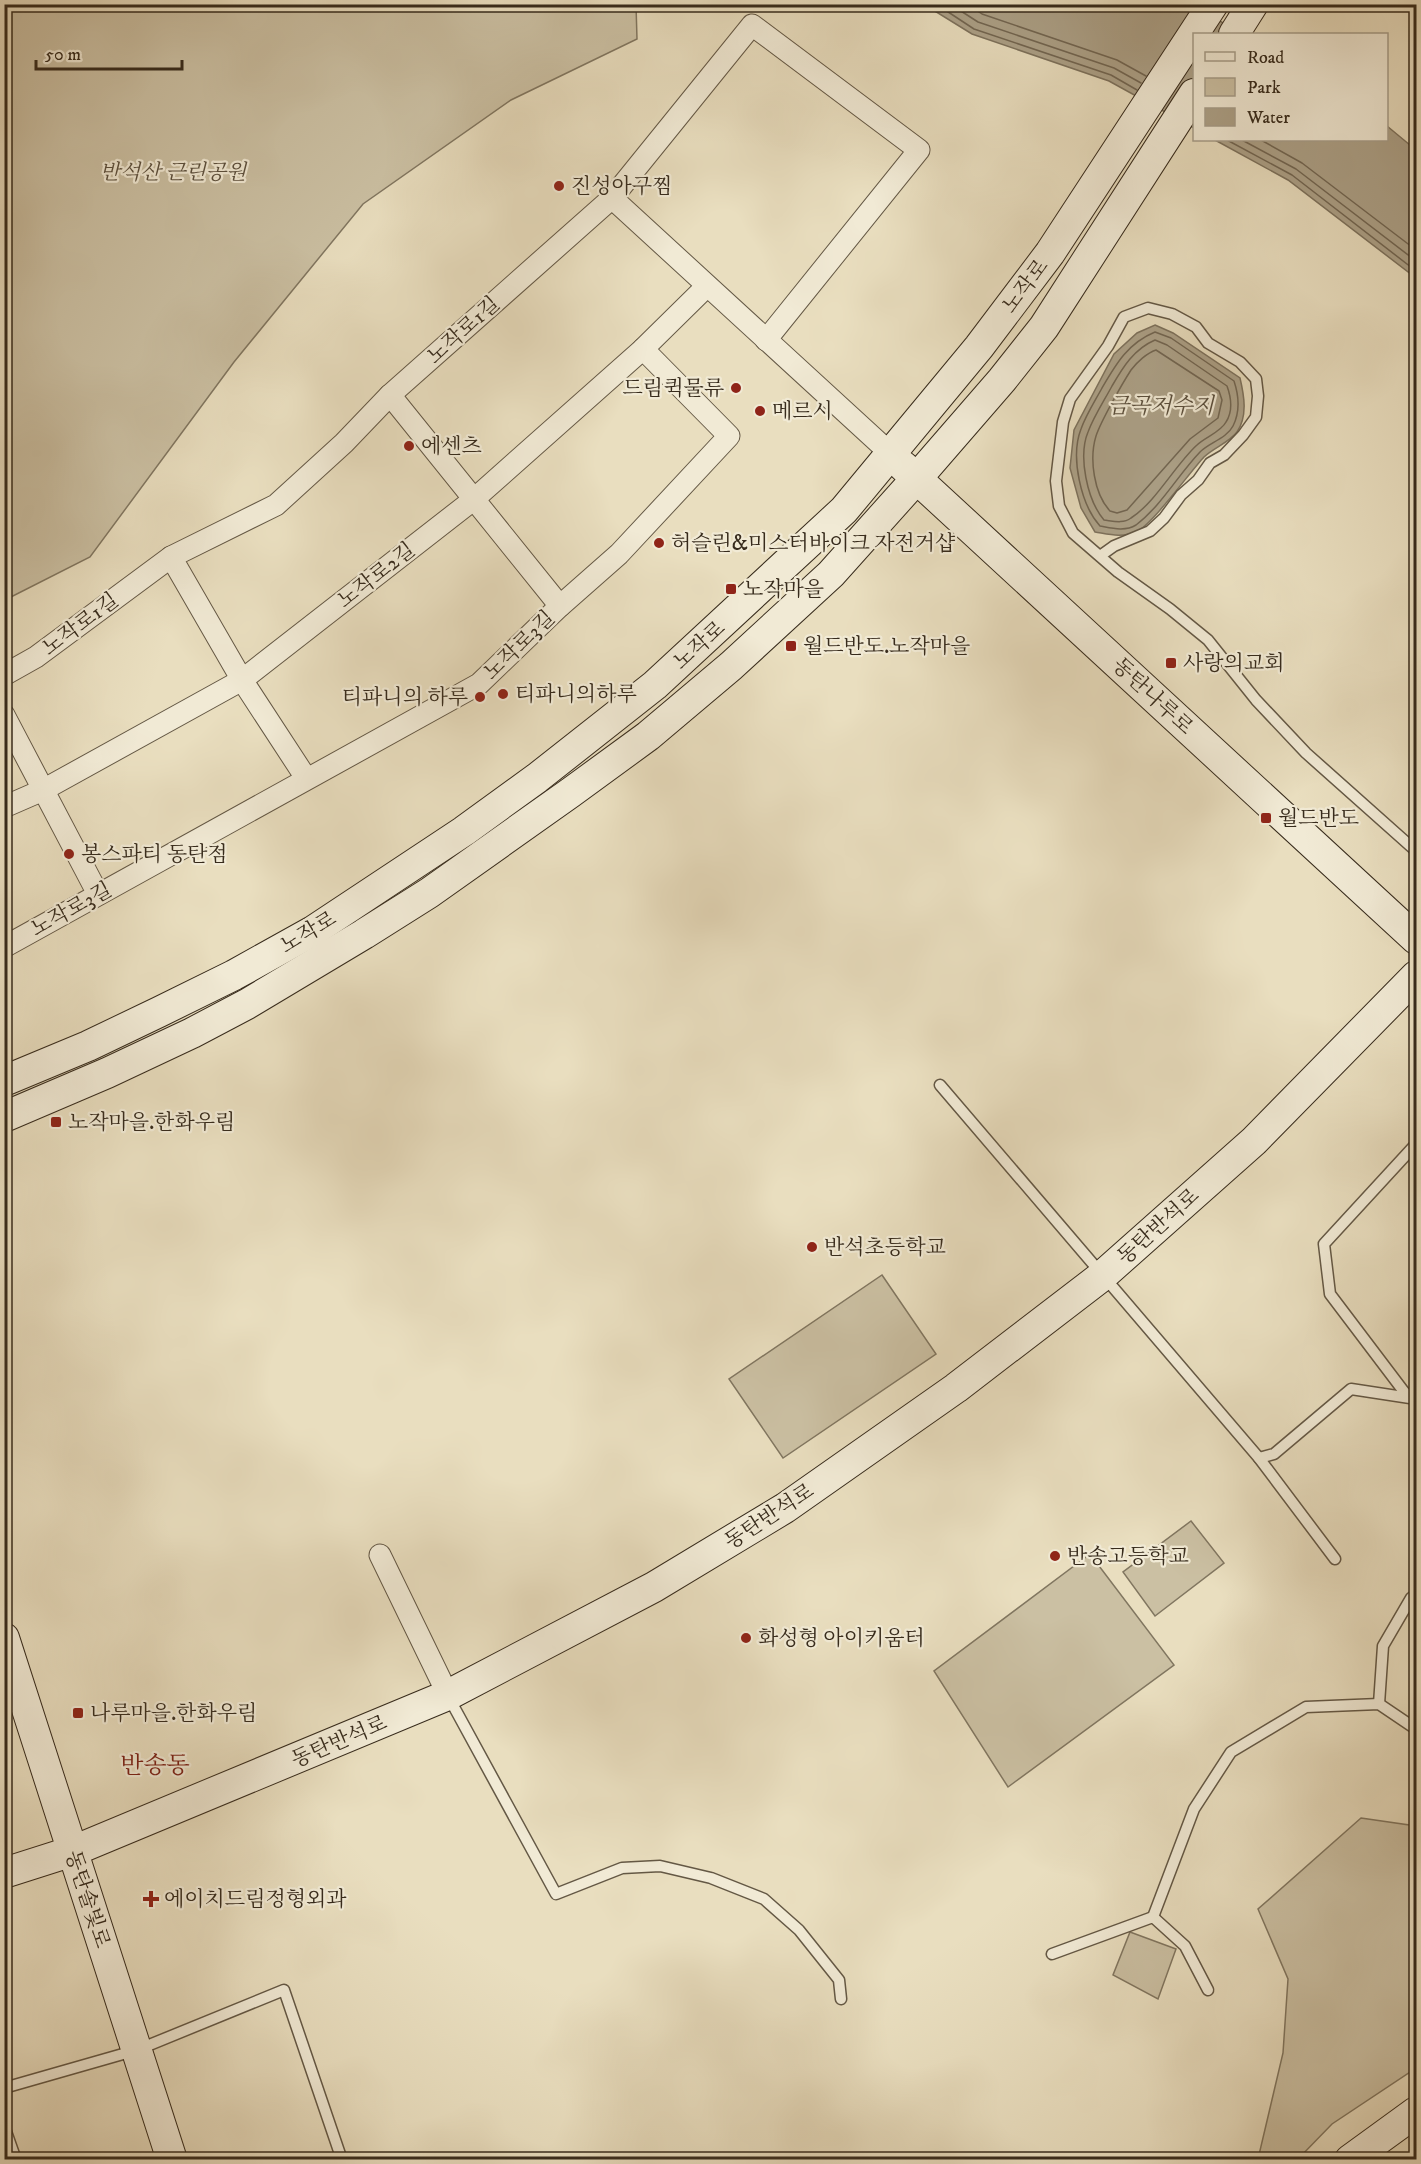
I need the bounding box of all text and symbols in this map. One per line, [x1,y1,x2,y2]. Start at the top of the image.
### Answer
scale bar [36,33,182,71]
legend [1193,33,1388,141]
text: 50 m [45,44,81,66]
text: Road [1247,47,1284,69]
text: Park [1247,77,1281,99]
text: Water [1246,107,1290,129]
park label: 반석산 근린공원 [100,160,248,186]
place label: 진성아구찜 [571,174,672,200]
marker: 진성아구찜 [552,179,566,193]
street label: 노작로 [997,254,1054,319]
street label: 노작로1길 [422,291,505,370]
place label: 드림퀵물류 [623,376,724,402]
marker: 드림퀵물류 [729,381,743,395]
water label: 금곡저수지 [1108,393,1216,420]
place label: 메르시 [772,399,833,425]
marker: 메르시 [753,404,767,418]
place label: 에센츠 [421,434,482,460]
marker: 에센츠 [402,439,416,453]
place label: 허슬린&미스터바이크 자전거샵 [671,531,956,557]
marker: 허슬린&미스터바이크 자전거샵 [652,536,666,550]
street label: 노작로2길 [333,537,421,614]
place label: 노작마을 [743,577,824,603]
marker: 노작마을 [724,582,738,596]
street label: 노작로1길 [37,588,124,662]
street label: 노작로3길 [479,605,561,686]
street label: 노작로 [668,616,731,676]
place label: 월드반도.노작마을 [803,634,970,660]
marker: 월드반도.노작마을 [784,639,798,653]
place label: 사랑의교회 [1183,651,1284,677]
street label: 동탄나루로 [1106,653,1198,741]
marker: 사랑의교회 [1164,656,1178,670]
place label: 티파니의하루 [515,682,637,708]
place label: 티파니의 하루 [342,685,468,711]
marker: 티파니의하루 [496,687,510,701]
marker: 티파니의 하루 [473,690,487,704]
place label: 월드반도 [1278,806,1359,832]
marker: 월드반도 [1259,811,1273,825]
place label: 봉스파티 동탄점 [81,842,228,868]
marker: 봉스파티 동탄점 [62,847,76,861]
street label: 노작로3길 [26,877,117,943]
street label: 노작로 [276,906,341,960]
place label: 노작마을.한화우림 [68,1110,235,1136]
marker: 노작마을.한화우림 [49,1115,63,1129]
street label: 동탄반석로 [1112,1183,1205,1270]
place label: 반석초등학교 [824,1235,946,1261]
marker: 반석초등학교 [805,1240,819,1254]
street label: 동탄반석로 [720,1478,819,1555]
place label: 반송고등학교 [1067,1544,1189,1570]
marker: 반송고등학교 [1048,1549,1062,1563]
place label: 화성형 아이키움터 [758,1626,925,1652]
marker: 화성형 아이키움터 [739,1631,753,1645]
place label: 나루마을.한화우림 [90,1701,257,1727]
marker: 나루마을.한화우림 [71,1706,85,1720]
street label: 동탄반석로 [288,1710,391,1774]
district label: 반송동 [120,1751,190,1781]
street label: 동탄솔빛로 [59,1847,115,1952]
place label: 에이치드림정형외과 [164,1887,347,1913]
marker: 에이치드림정형외과 [142,1890,160,1908]

